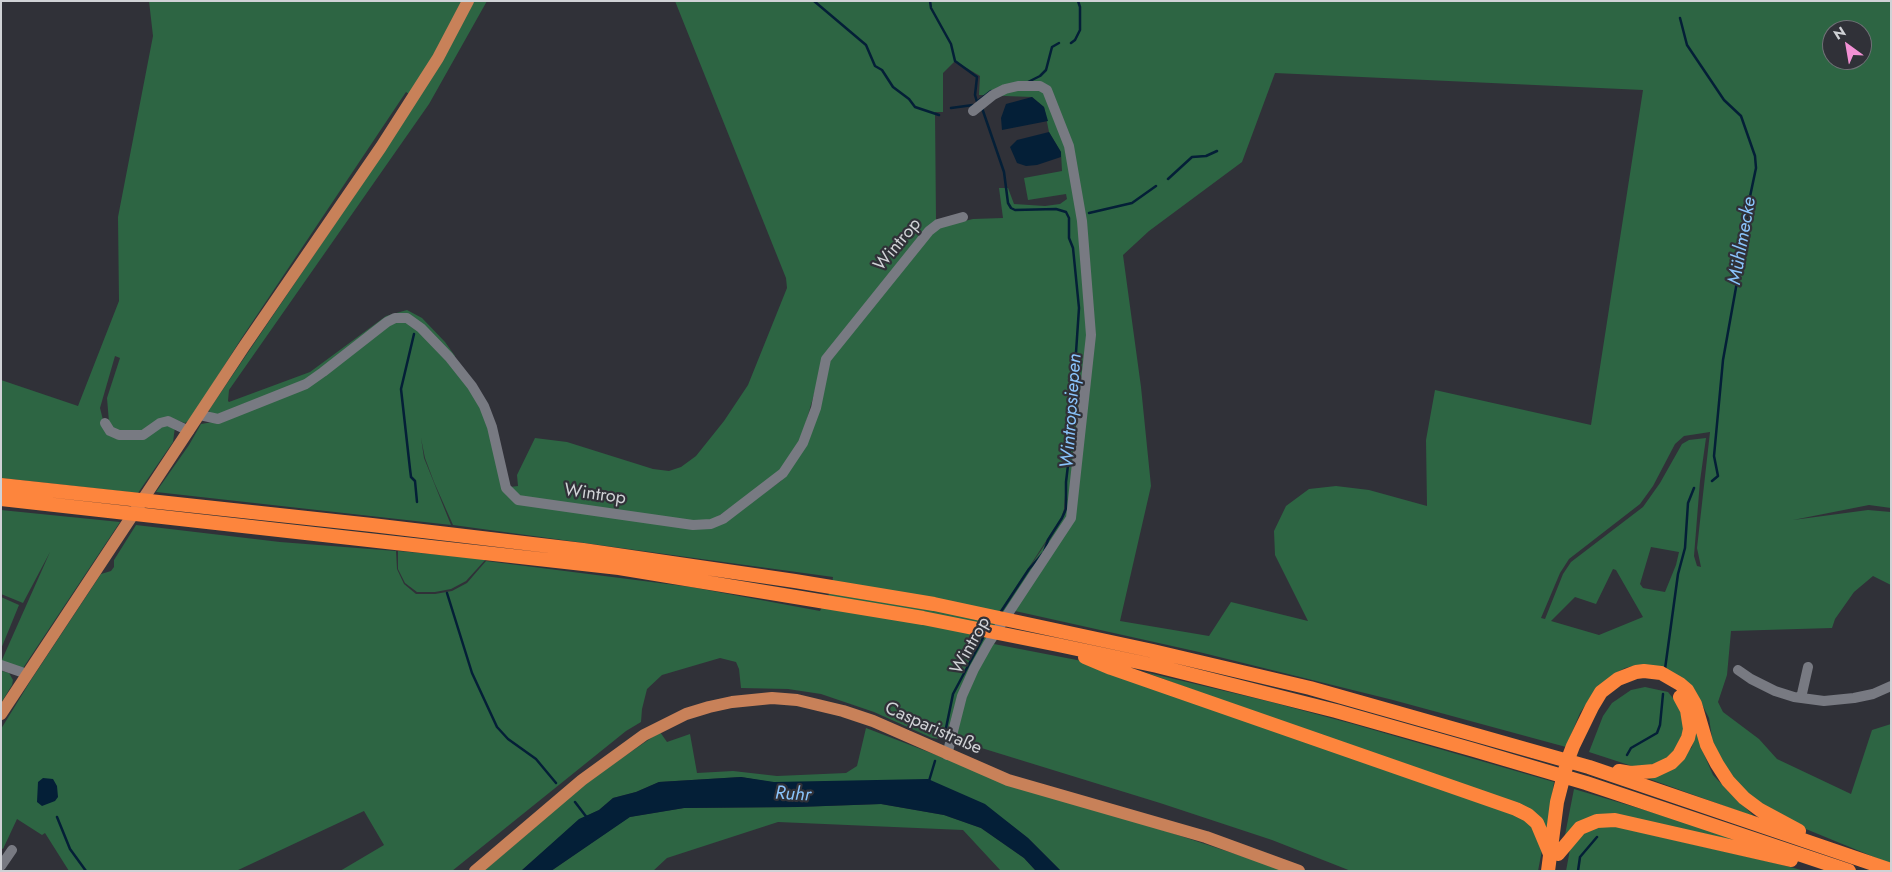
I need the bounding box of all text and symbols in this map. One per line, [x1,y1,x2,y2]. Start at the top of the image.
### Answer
north arrow [1822,20,1872,70]
text: N [1830,22,1850,45]
water label: Mühlmecke [1724,195,1762,287]
street label: Wintrop [870,214,926,276]
water label: Wintropsiepen [1057,353,1087,469]
street label: Wintrop [563,480,627,510]
street label: Wintrop [946,614,996,678]
street label: Casparistraße [881,698,985,760]
water label: Ruhr [774,783,812,807]

